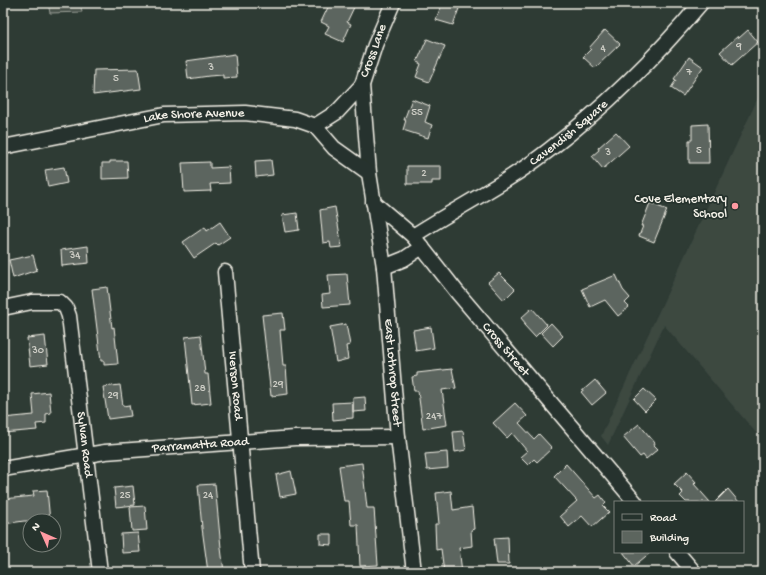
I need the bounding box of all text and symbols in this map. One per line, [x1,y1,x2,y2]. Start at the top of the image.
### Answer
street label: Cross Lane [357,22,391,80]
house number: 9 [735,41,742,53]
house number: 4 [600,43,606,55]
house number: 3 [207,62,214,74]
house number: 7 [685,67,692,79]
house number: 5 [113,73,119,85]
street label: Cavendish Square [527,97,611,169]
street label: Lake Shore Avenue [142,106,245,126]
house number: 55 [411,107,423,119]
house number: 5 [696,145,702,157]
house number: 3 [604,147,611,159]
house number: 2 [421,168,427,180]
place label: Cove Elementary School [634,192,728,222]
marker: Cove Elementary School [730,201,740,211]
house number: 34 [69,250,81,262]
street label: East Lothrop Street [381,318,405,428]
street label: Cross Street [479,319,534,381]
house number: 30 [31,345,44,357]
street label: Iverson Road [225,350,246,422]
house number: 29 [273,379,284,391]
house number: 28 [194,383,206,395]
house number: 29 [108,390,119,402]
street label: Sylvan Road [73,411,96,479]
house number: 247 [426,411,442,423]
street label: Parramatta Road [151,434,250,456]
house number: 25 [119,490,131,502]
house number: 24 [203,490,214,502]
legend [614,501,744,553]
text: Road [650,512,677,526]
north arrow [22,513,62,553]
text: N [30,521,43,534]
text: Building [649,532,689,546]

